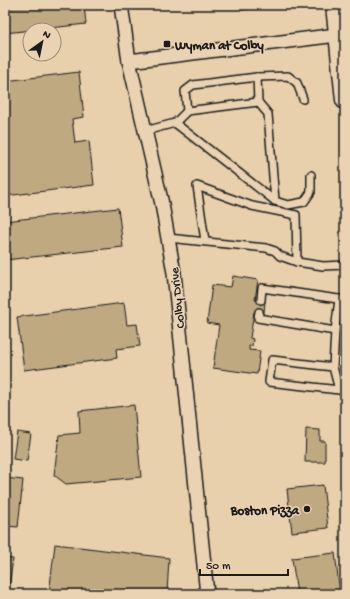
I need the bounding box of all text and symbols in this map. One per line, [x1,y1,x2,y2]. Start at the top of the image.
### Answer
north arrow [22,22,62,62]
text: N [40,28,53,42]
marker: Wyman at Colby [162,39,172,49]
place label: Wyman at Colby [174,39,264,54]
street label: Colby Drive [168,266,189,329]
place label: Boston Pizza [230,504,300,519]
marker: Boston Pizza [302,504,312,514]
scale bar [200,551,288,577]
text: 50 m [206,560,231,574]

